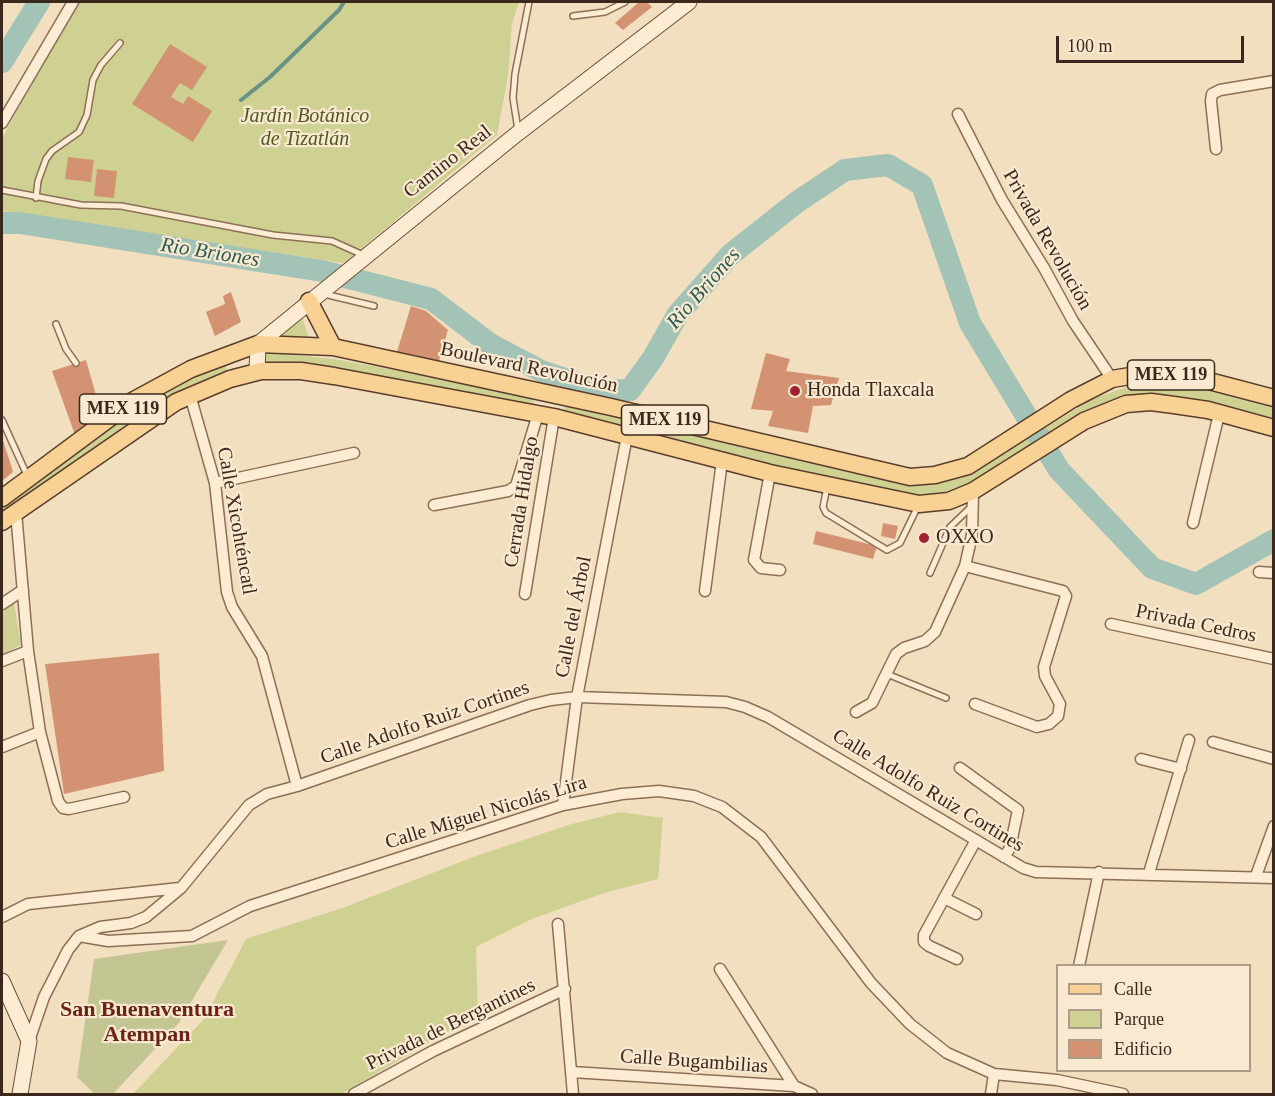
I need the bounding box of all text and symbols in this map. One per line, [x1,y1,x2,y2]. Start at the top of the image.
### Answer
scale bar [1059,24,1246,62]
text: 100 m [1067,36,1113,56]
park label: Jardín Botánico de Tizatlán [241,105,369,152]
street label: Camino Real [399,120,497,204]
street label: Privada Revolución [997,165,1097,315]
water label: Rio Briones [159,233,261,273]
water label: Rio Briones [662,243,746,335]
street label: Boulevard Revolución [438,337,620,399]
road number: MEX 119 [1128,360,1214,390]
place label: Honda Tlaxcala [807,379,934,403]
marker: Honda Tlaxcala [788,384,802,398]
road number: MEX 119 [80,394,166,424]
road number: MEX 119 [622,405,708,435]
street label: Cerrada Hidalgo [500,435,544,569]
street label: Calle Xicohténcatl [211,445,261,597]
place label: OXXO [936,526,994,550]
marker: OXXO [917,531,931,545]
street label: Calle del Árbol [550,554,598,680]
street label: Privada Cedros [1133,600,1259,648]
street label: Calle Adolfo Ruiz Cortines [317,676,533,770]
street label: Calle Adolfo Ruiz Cortines [828,724,1028,858]
street label: Calle Miguel Nicolás Lira [382,771,590,855]
legend [1056,964,1251,1072]
street label: Privada de Bergantines [363,974,539,1076]
text: Calle [1114,979,1152,999]
district label: San Buenaventura Atempan [60,997,234,1048]
text: Parque [1114,1009,1164,1029]
text: Edificio [1114,1039,1172,1059]
street label: Calle Bugambilias [619,1045,769,1079]

